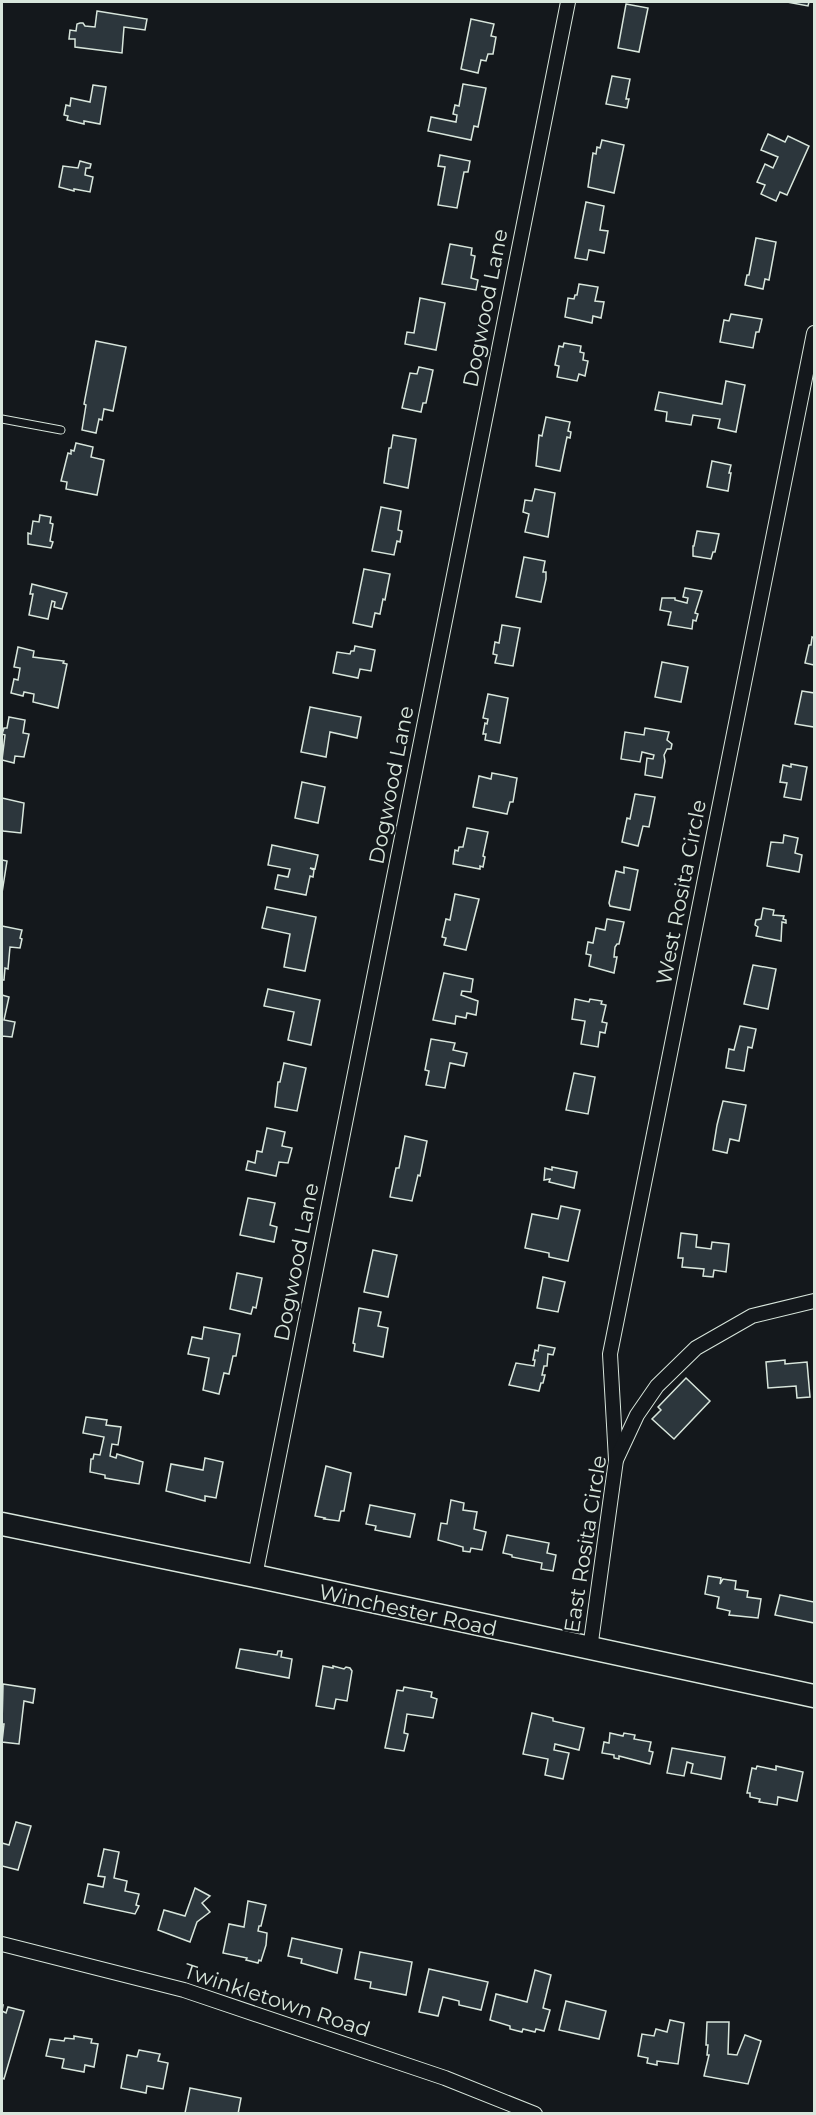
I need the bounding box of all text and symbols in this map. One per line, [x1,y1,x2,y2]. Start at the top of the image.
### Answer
street label: Dogwood Lane [457,227,513,389]
street label: Dogwood Lane [363,704,419,866]
street label: West Rosita Circle [651,797,711,987]
street label: Dogwood Lane [268,1181,324,1343]
street label: East Rosita Circle [559,1453,611,1635]
street label: Winchester Road [317,1579,499,1641]
street label: Twinkletown Road [181,1958,373,2042]

